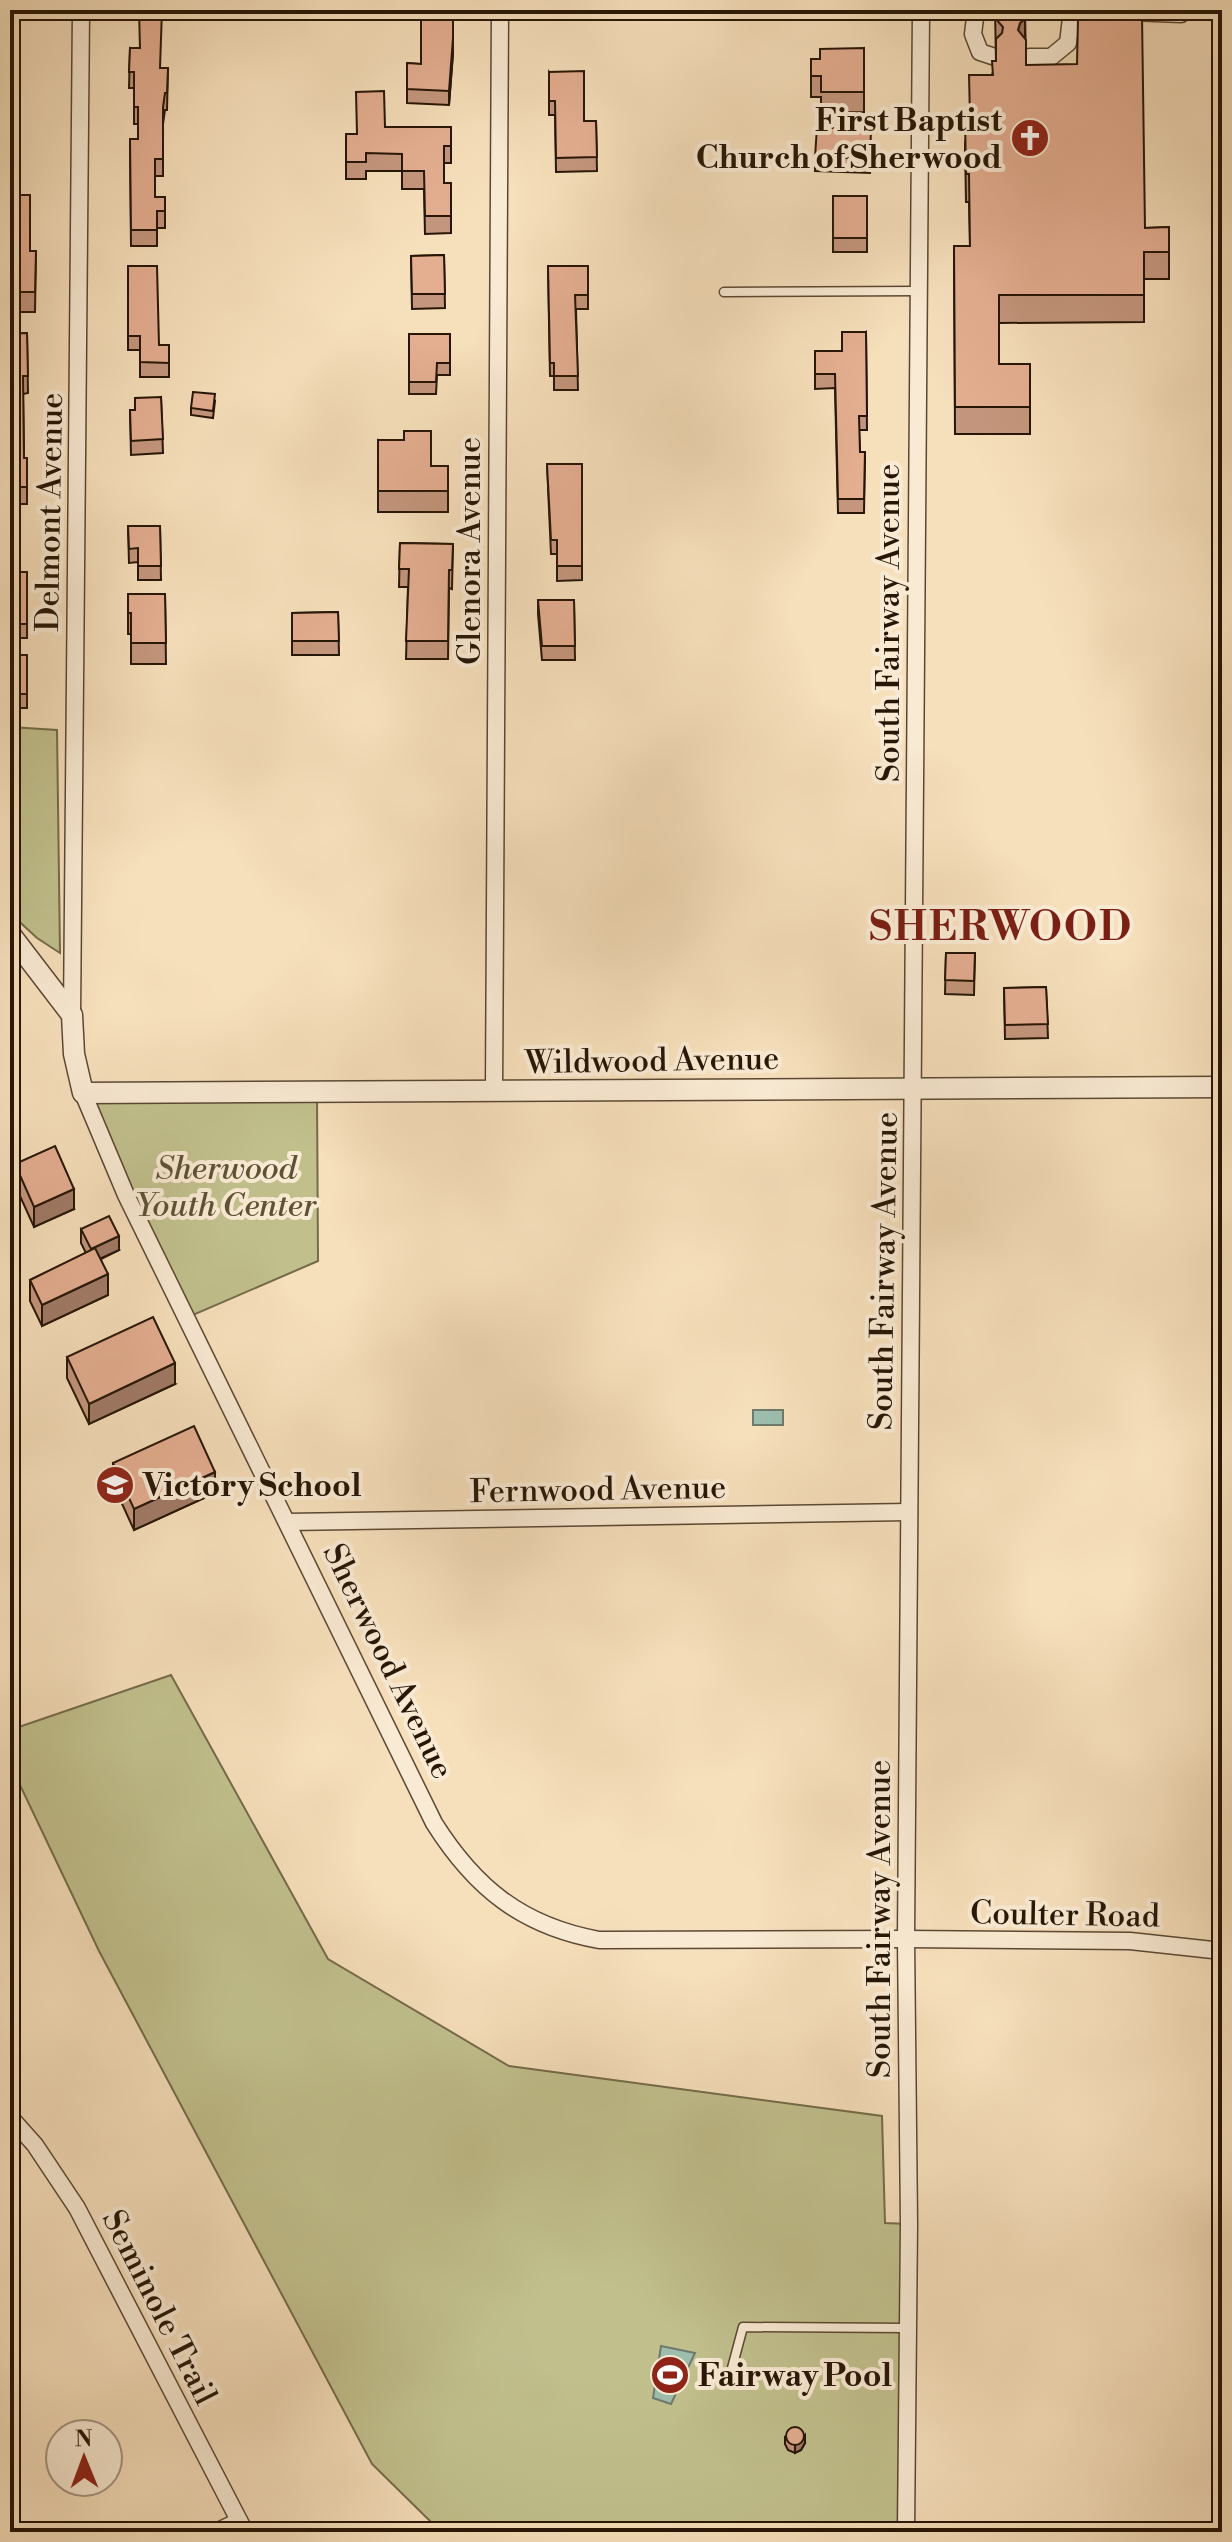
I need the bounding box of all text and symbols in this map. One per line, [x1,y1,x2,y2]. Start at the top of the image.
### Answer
place label: First Baptist Church of Sherwood [696,101,1003,178]
church icon: First Baptist Church of Sherwood [1009,117,1051,159]
street label: Delmont Avenue [28,392,72,632]
street label: Glenora Avenue [450,437,490,665]
street label: South Fairway Avenue [869,464,909,782]
district label: SHERWOOD [869,903,1133,953]
street label: Wildwood Avenue [524,1039,780,1083]
street label: South Fairway Avenue [861,1111,907,1431]
park label: Sherwood Youth Center [136,1149,318,1226]
school or university icon: Victory School [94,1464,136,1506]
place label: Victory School [142,1466,362,1506]
street label: Fernwood Avenue [470,1468,727,1512]
street label: Sherwood Avenue [314,1537,462,1786]
street label: South Fairway Avenue [860,1760,900,2078]
street label: Coulter Road [970,1893,1160,1937]
street label: Seminole Trail [93,2203,226,2412]
sports icon: Fairway Pool [649,2354,691,2396]
place label: Fairway Pool [698,2356,892,2396]
north arrow [44,2418,124,2498]
text: N [75,2426,93,2453]

